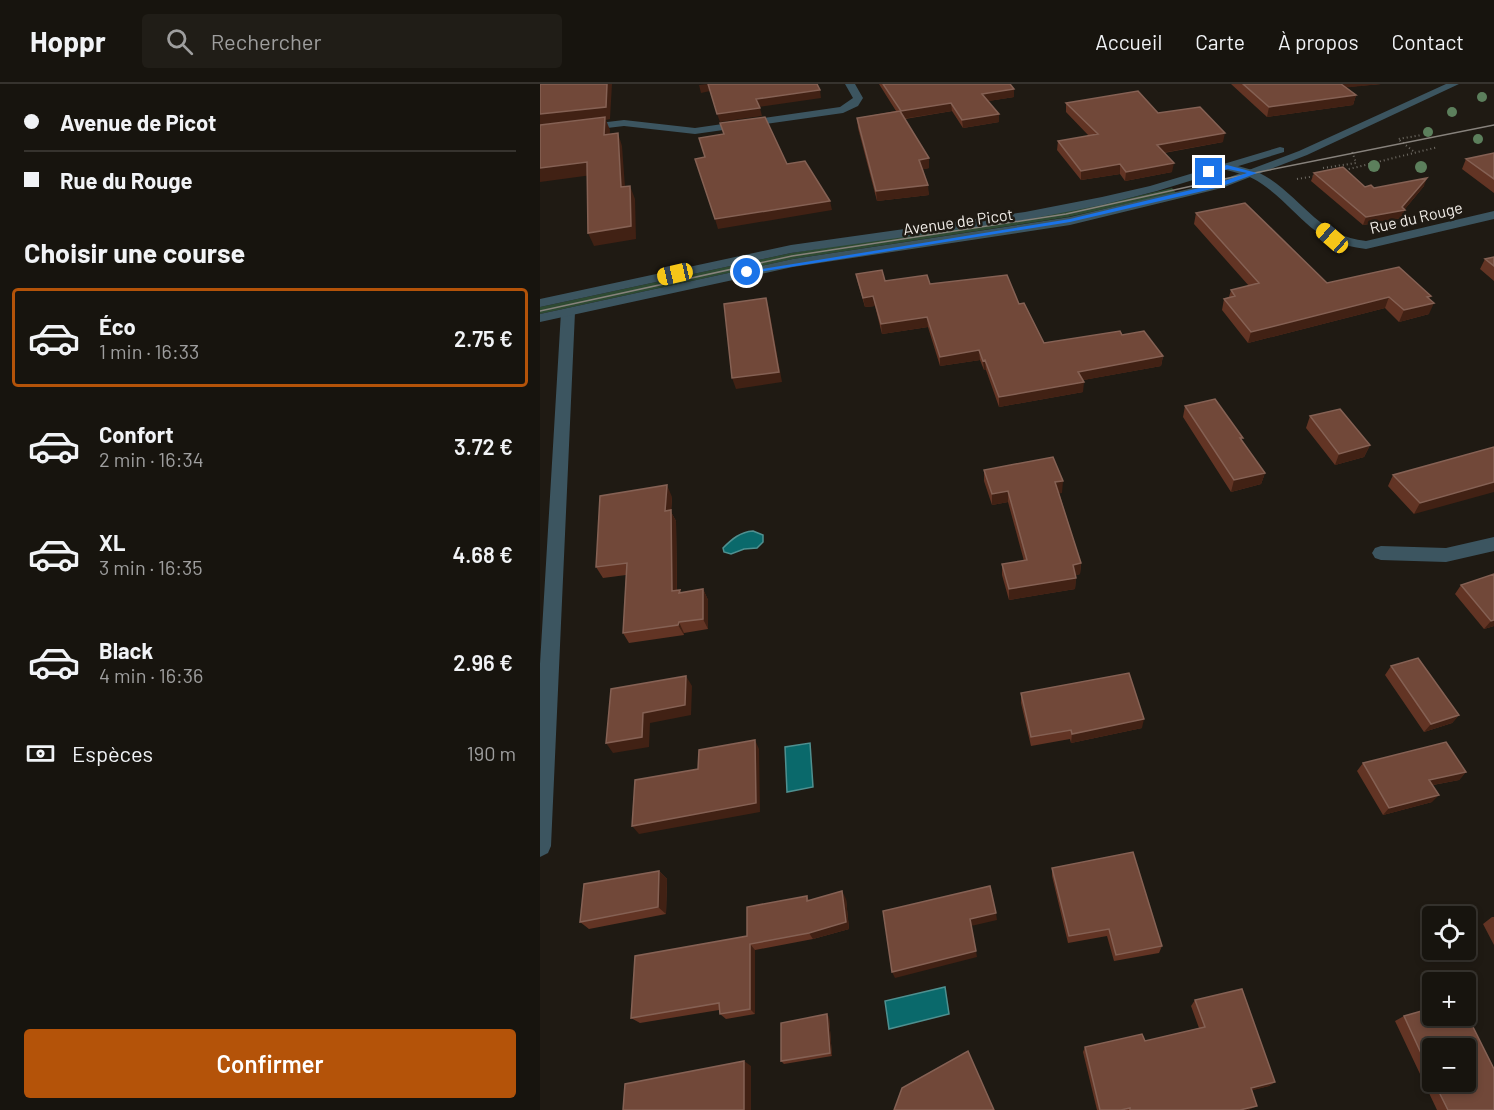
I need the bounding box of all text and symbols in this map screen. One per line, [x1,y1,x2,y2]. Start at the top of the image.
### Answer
search box [142,14,562,68]
text: Hoppr [30,24,106,58]
icon: search [163,25,196,58]
text: Rechercher [211,28,322,54]
text: Accueil [1095,29,1162,54]
text: Carte [1195,29,1245,54]
text: À propos [1278,29,1359,54]
text: Contact [1392,29,1464,54]
text: Avenue de Picot [60,109,216,135]
route end [1195,158,1222,185]
text: Rue du Rouge [60,167,193,193]
street label: Rue du Rouge [1368,197,1464,237]
street label: Avenue de Picot [902,204,1014,238]
car [1313,219,1351,257]
text: Choisir une course [24,236,245,268]
route start [733,258,760,285]
car [655,261,695,287]
icon: car [27,311,81,365]
text: Éco [99,313,136,339]
text: 2.75 € [454,325,513,351]
text: 1 min · 16:33 [99,339,199,363]
icon: car [27,419,81,473]
text: Confort [99,421,174,447]
text: 3.72 € [454,433,513,459]
text: 2 min · 16:34 [99,447,204,471]
icon: car [27,527,81,581]
text: XL [99,529,125,555]
text: 4.68 € [452,541,513,567]
text: 3 min · 16:35 [99,555,203,579]
icon: car [27,635,81,689]
text: Black [99,637,153,663]
text: 2.96 € [453,649,513,675]
text: 4 min · 16:36 [99,663,203,687]
icon: cash [24,737,57,770]
text: Espèces [72,740,153,766]
text: 190 m [467,741,516,765]
map controls [1422,906,1476,1092]
button: locate [1422,906,1476,960]
button: + [1422,972,1476,1026]
button: Confirmer [24,1029,516,1098]
button: − [1422,1038,1476,1092]

